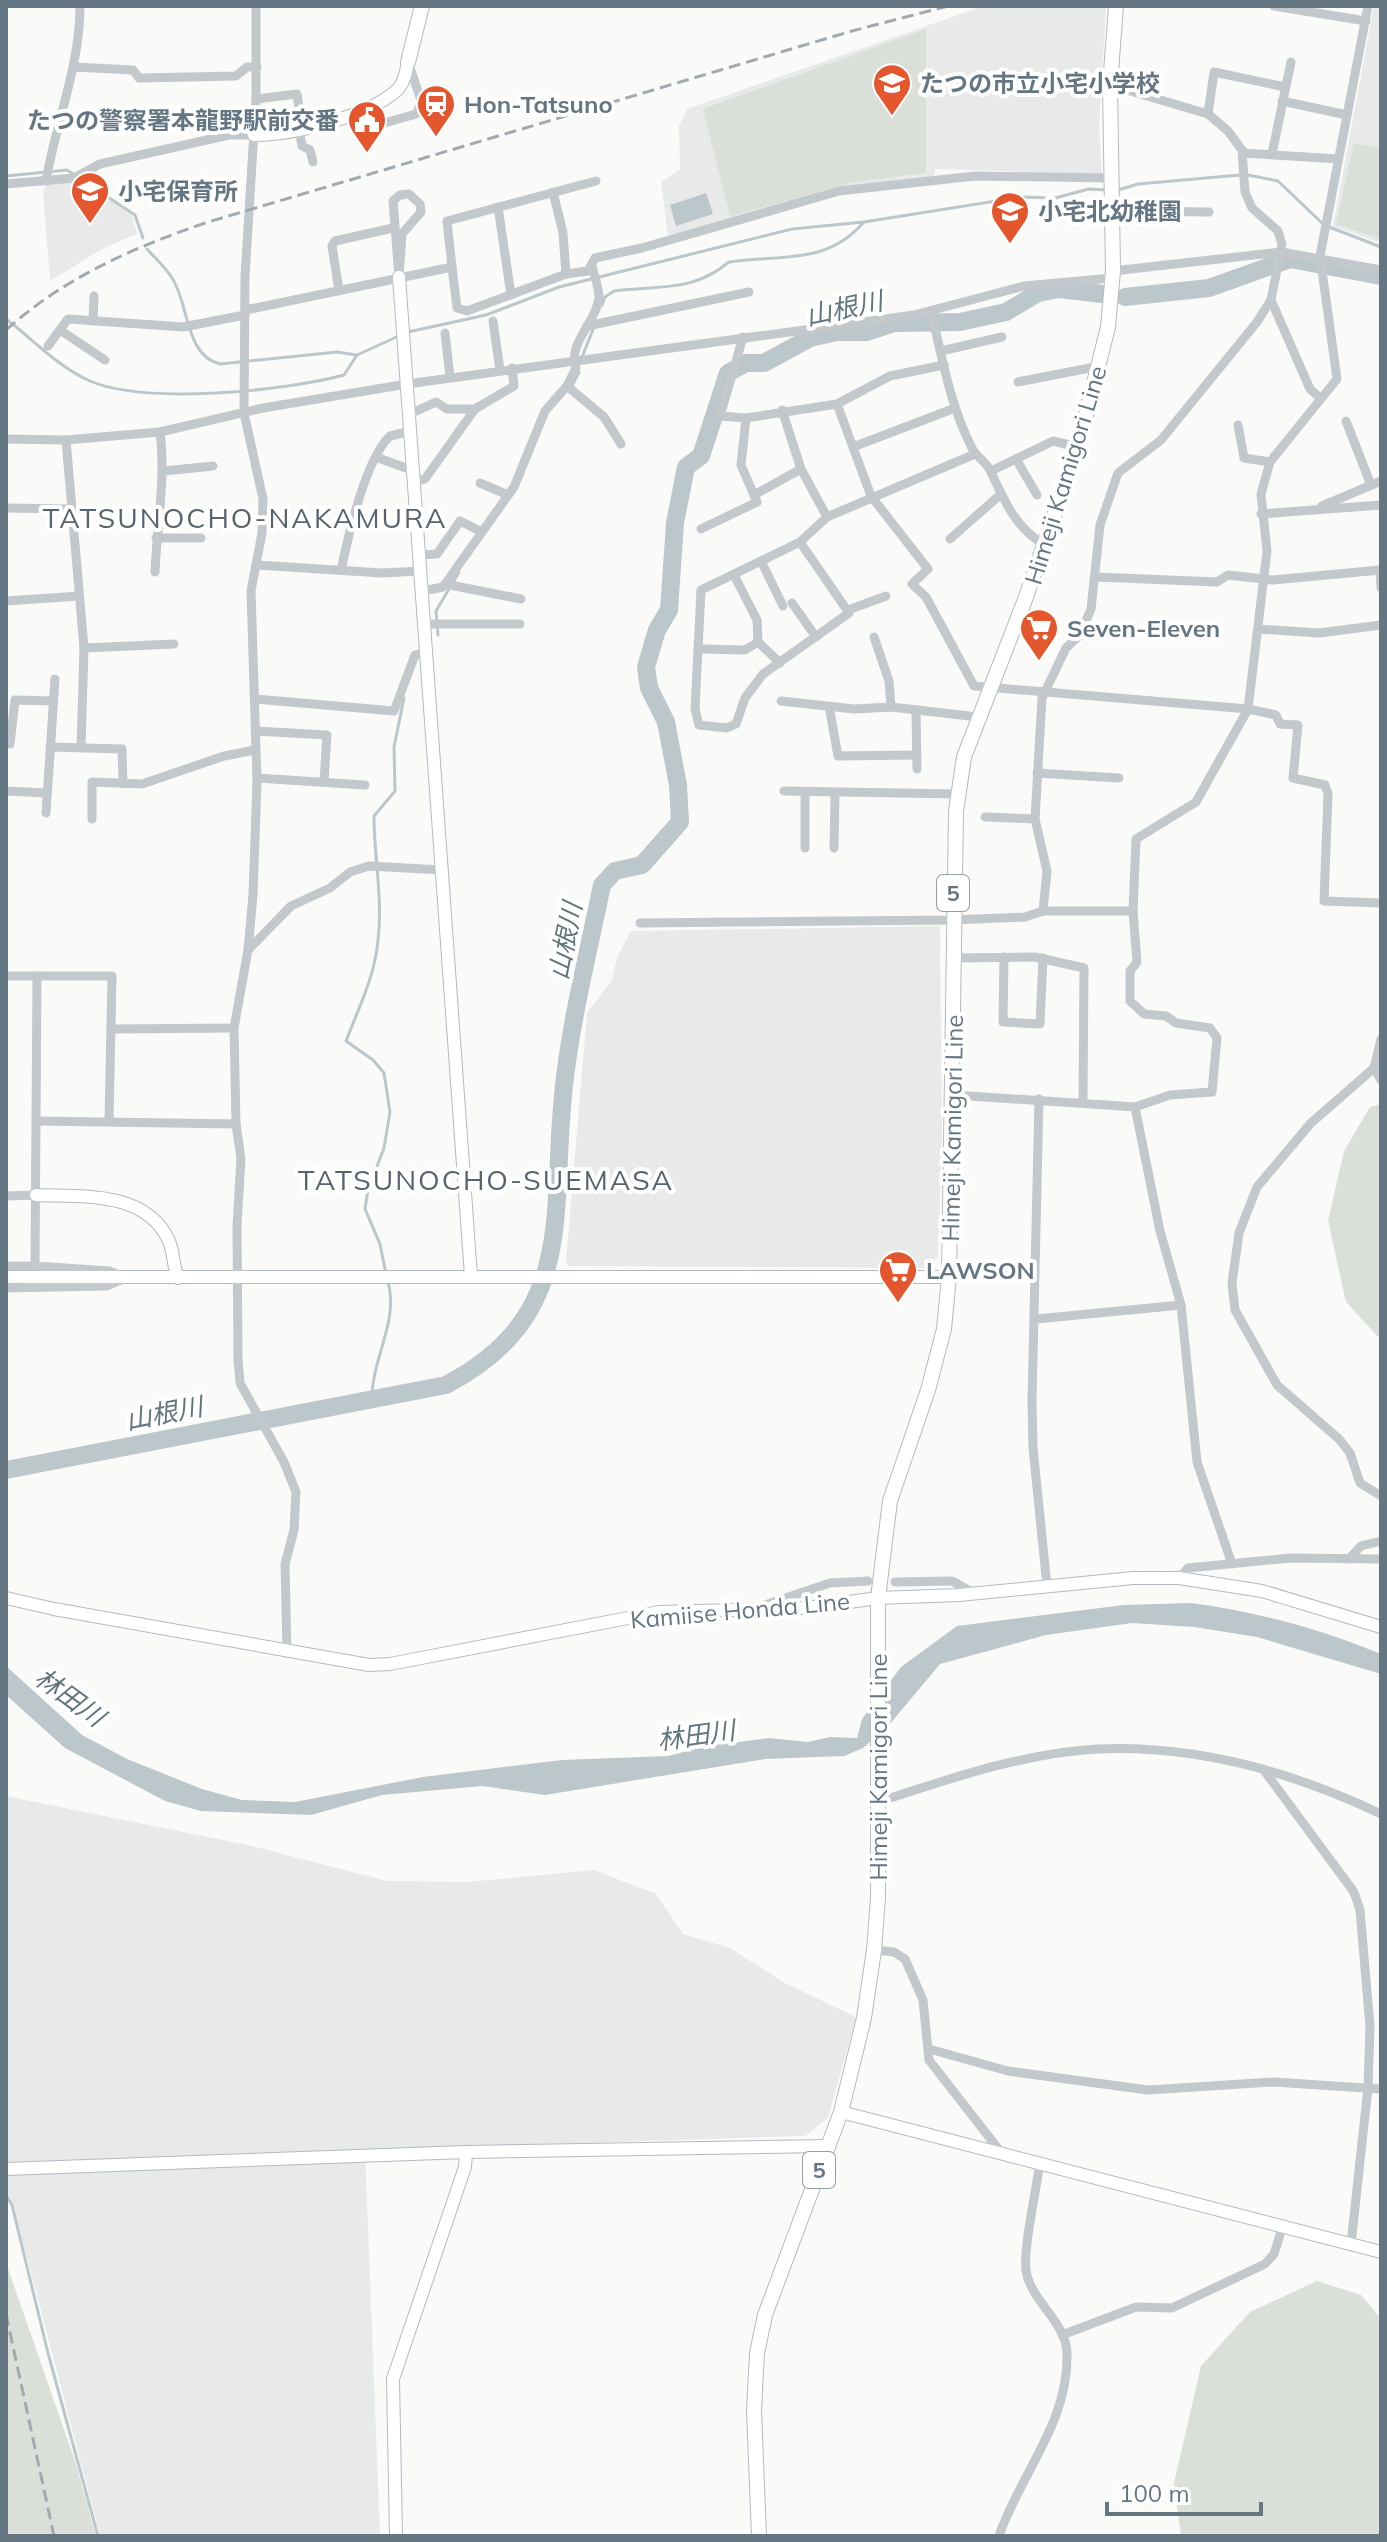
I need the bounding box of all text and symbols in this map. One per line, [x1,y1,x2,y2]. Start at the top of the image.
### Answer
school or university icon: たつの市立小宅小学校 [871,62,913,117]
place label: たつの市立小宅小学校 [920,68,1160,98]
station icon: Hon-Tatsuno [415,83,457,138]
place label: Hon-Tatsuno [464,89,613,119]
public building icon: たつの警察署本龍野駅前交番 [346,99,388,154]
place label: たつの警察署本龍野駅前交番 [27,105,339,135]
school or university icon: 小宅保育所 [69,170,111,225]
place label: 小宅保育所 [118,176,238,206]
school or university icon: 小宅北幼稚園 [989,190,1031,245]
place label: 小宅北幼稚園 [1038,196,1182,226]
water label: 山根川 [802,283,889,332]
street label: Himeji Kamigori Line [1017,362,1113,588]
district label: TATSUNOCHO-NAKAMURA [42,500,448,535]
supermarket icon: Seven-Eleven [1018,607,1060,662]
place label: Seven-Eleven [1067,613,1220,643]
road number: 5 [937,875,969,911]
water label: 山根川 [541,897,589,982]
street label: Himeji Kamigori Line [935,1014,969,1242]
district label: TATSUNOCHO-SUEMASA [298,1162,674,1197]
supermarket icon: LAWSON [877,1249,919,1304]
place label: LAWSON [926,1255,1035,1285]
water label: 山根川 [123,1389,208,1437]
street label: Kamiise Honda Line [629,1585,851,1635]
street label: Himeji Kamigori Line [863,1653,893,1881]
water label: 林田川 [29,1661,114,1735]
water label: 林田川 [655,1713,740,1757]
road number: 5 [803,2152,835,2188]
scale bar [1107,2466,1261,2516]
text: 100 m [1119,2478,1190,2508]

